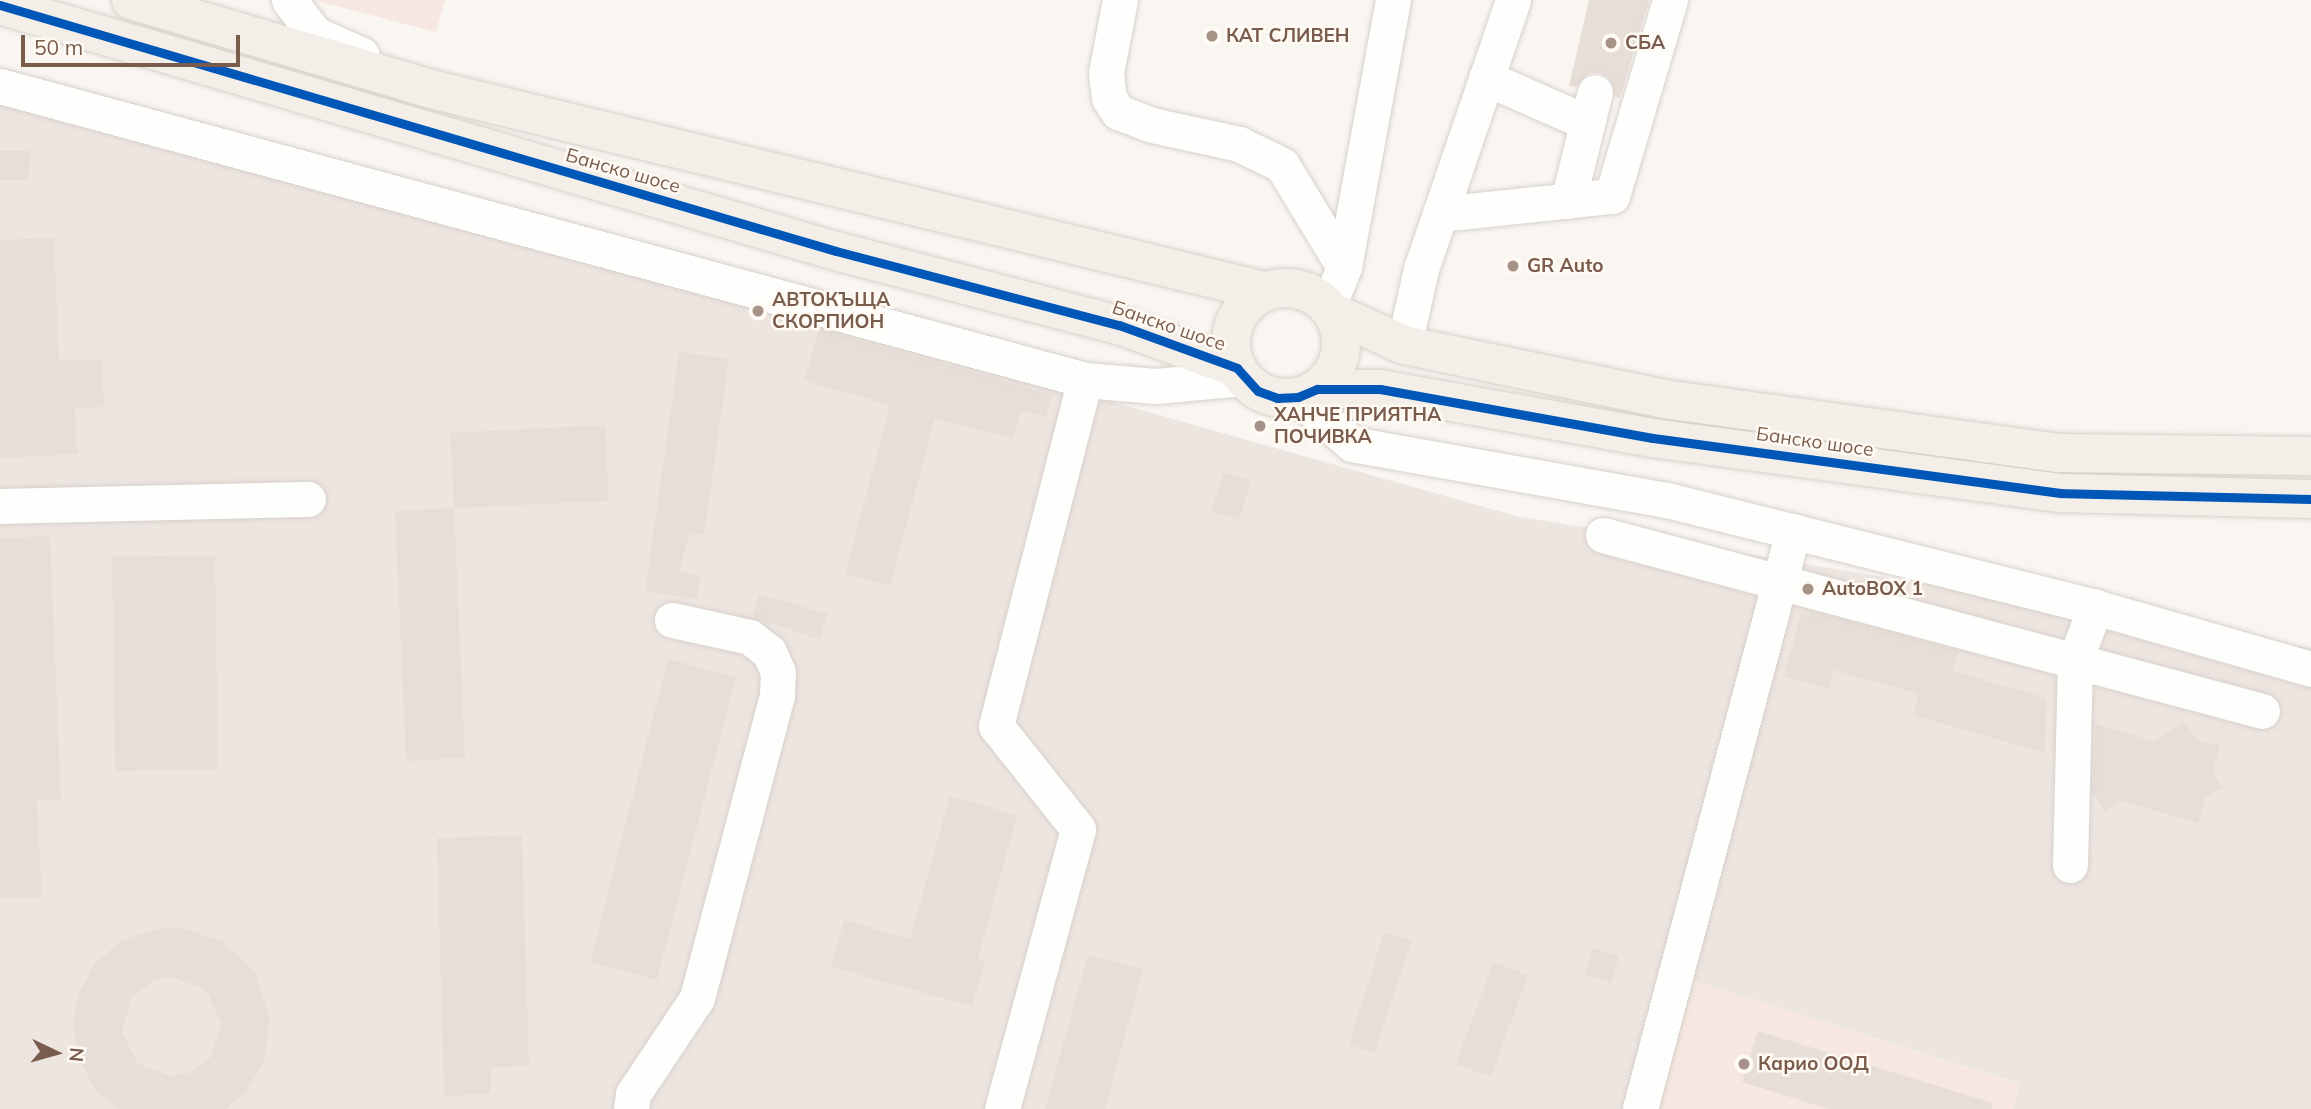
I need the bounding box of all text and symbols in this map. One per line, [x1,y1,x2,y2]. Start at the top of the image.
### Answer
scale bar [24,21,243,65]
place label: КАТ СЛИВЕН [1226,25,1350,47]
marker: КАТ СЛИВЕН [1204,28,1220,44]
place label: СБА [1625,32,1665,54]
text: 50 m [34,34,83,60]
marker: СБА [1603,35,1619,51]
street label: Банско шосе [563,144,683,198]
place label: GR Auto [1527,255,1604,277]
marker: GR Auto [1505,258,1521,274]
place label: АВТОКЪЩА СКОРПИОН [772,289,890,333]
street label: Банско шосе [1109,296,1229,356]
marker: АВТОКЪЩА СКОРПИОН [750,303,766,319]
place label: ХАНЧЕ ПРИЯТНА ПОЧИВКА [1274,404,1441,448]
marker: ХАНЧЕ ПРИЯТНА ПОЧИВКА [1252,418,1268,434]
street label: Банско шосе [1755,422,1875,462]
place label: AutoBOX 1 [1822,578,1923,600]
marker: AutoBOX 1 [1800,581,1816,597]
north arrow [21,1018,91,1088]
text: N [64,1047,90,1063]
place label: Карио ООД [1758,1053,1869,1075]
marker: Карио ООД [1736,1056,1752,1072]

